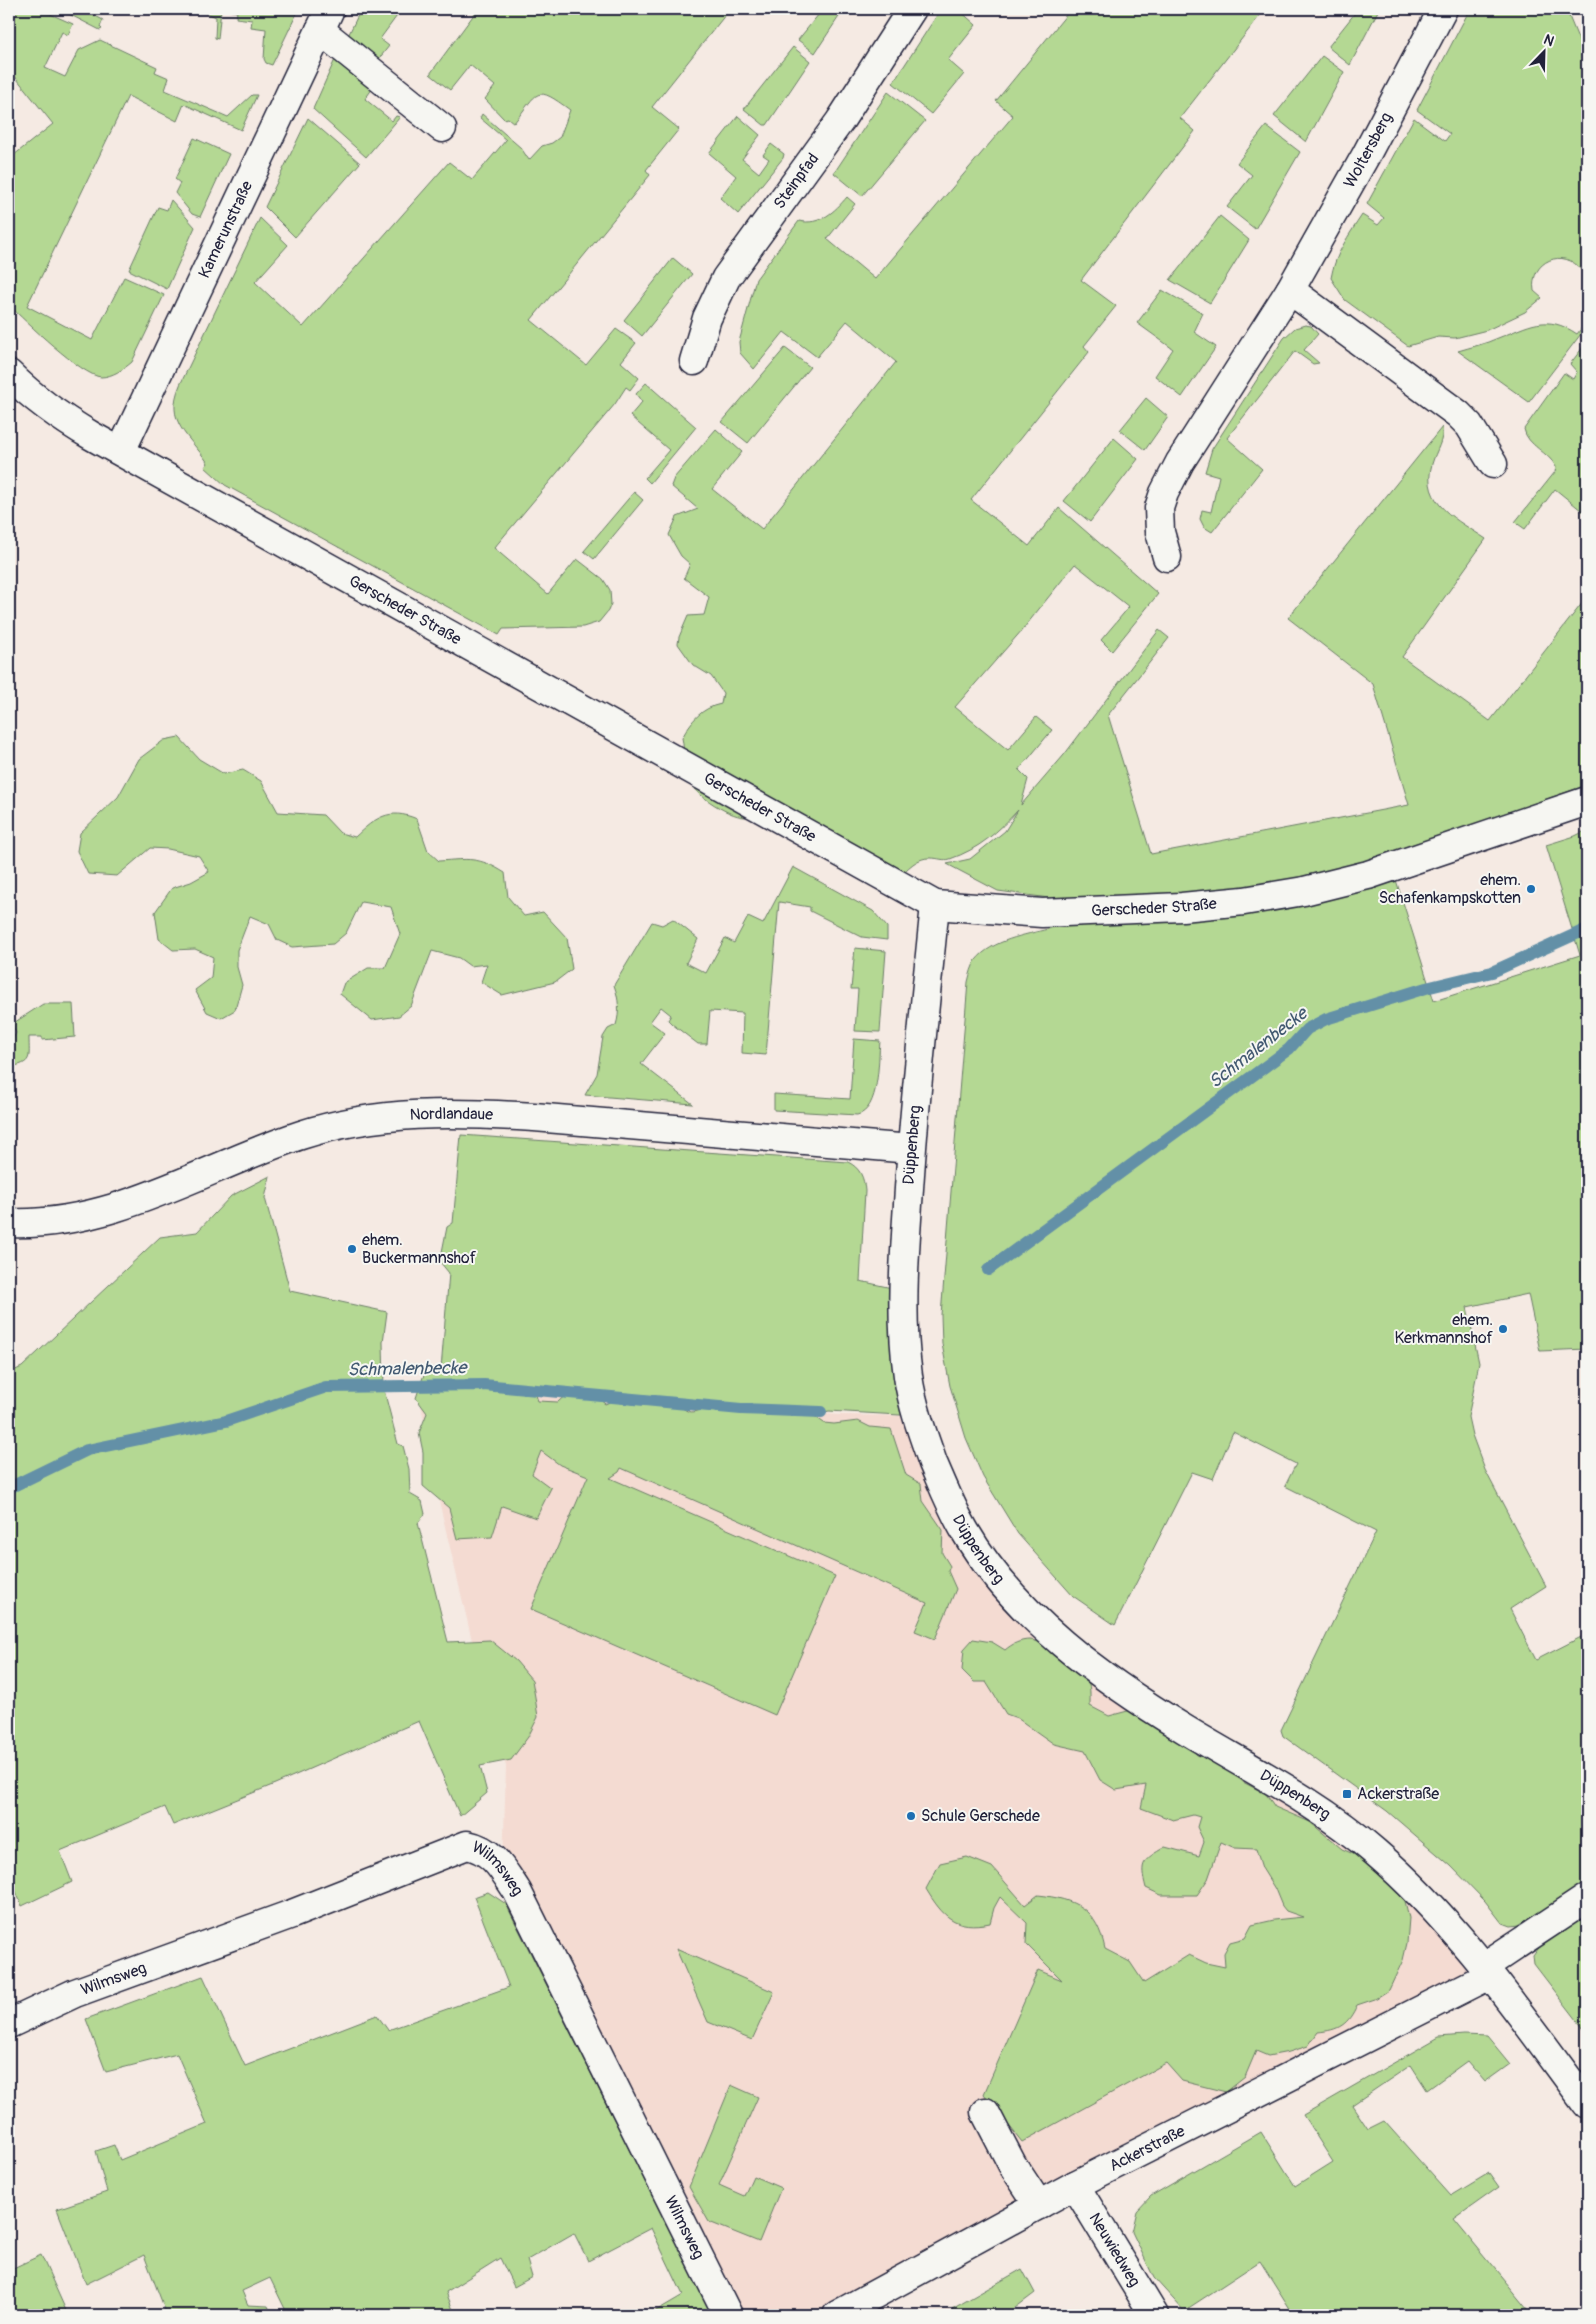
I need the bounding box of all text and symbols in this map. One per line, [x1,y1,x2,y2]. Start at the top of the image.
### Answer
north arrow [1518,28,1568,78]
text: N [1541,31,1557,50]
street label: Woltersberg [1340,109,1397,191]
street label: Steinpfad [769,149,823,213]
street label: Kamerunstraße [194,178,257,281]
street label: Gerscheder Straße [345,571,465,649]
street label: Gerscheder Straße [700,768,820,847]
place label: ehem. Schafenkampskotten [1379,870,1521,908]
marker: ehem. Schafenkampskotten [1525,883,1537,895]
street label: Gerscheder Straße [1091,894,1218,921]
water label: Schmalenbecke [1204,1001,1314,1094]
street label: Nordlandaue [409,1104,494,1125]
street label: Düppenberg [899,1104,925,1186]
place label: ehem. Buckermannshof [362,1230,477,1268]
marker: ehem. Buckermannshof [346,1243,358,1255]
place label: ehem. Kerkmannshof [1394,1310,1494,1348]
marker: ehem. Kerkmannshof [1497,1323,1509,1335]
water label: Schmalenbecke [347,1356,469,1382]
street label: Düppenberg [948,1511,1009,1588]
street label: Düppenberg [1256,1765,1334,1825]
place label: Ackerstraße [1357,1784,1439,1804]
marker: Ackerstraße [1341,1788,1353,1800]
place label: Schule Gerschede [921,1806,1040,1826]
marker: Schule Gerschede [905,1810,917,1822]
street label: Wilmsweg [469,1837,528,1900]
street label: Wilmsweg [78,1958,149,2000]
street label: Ackerstraße [1106,2121,1188,2176]
street label: Wilmsweg [660,2192,709,2262]
street label: Neuwiedweg [1084,2209,1145,2291]

